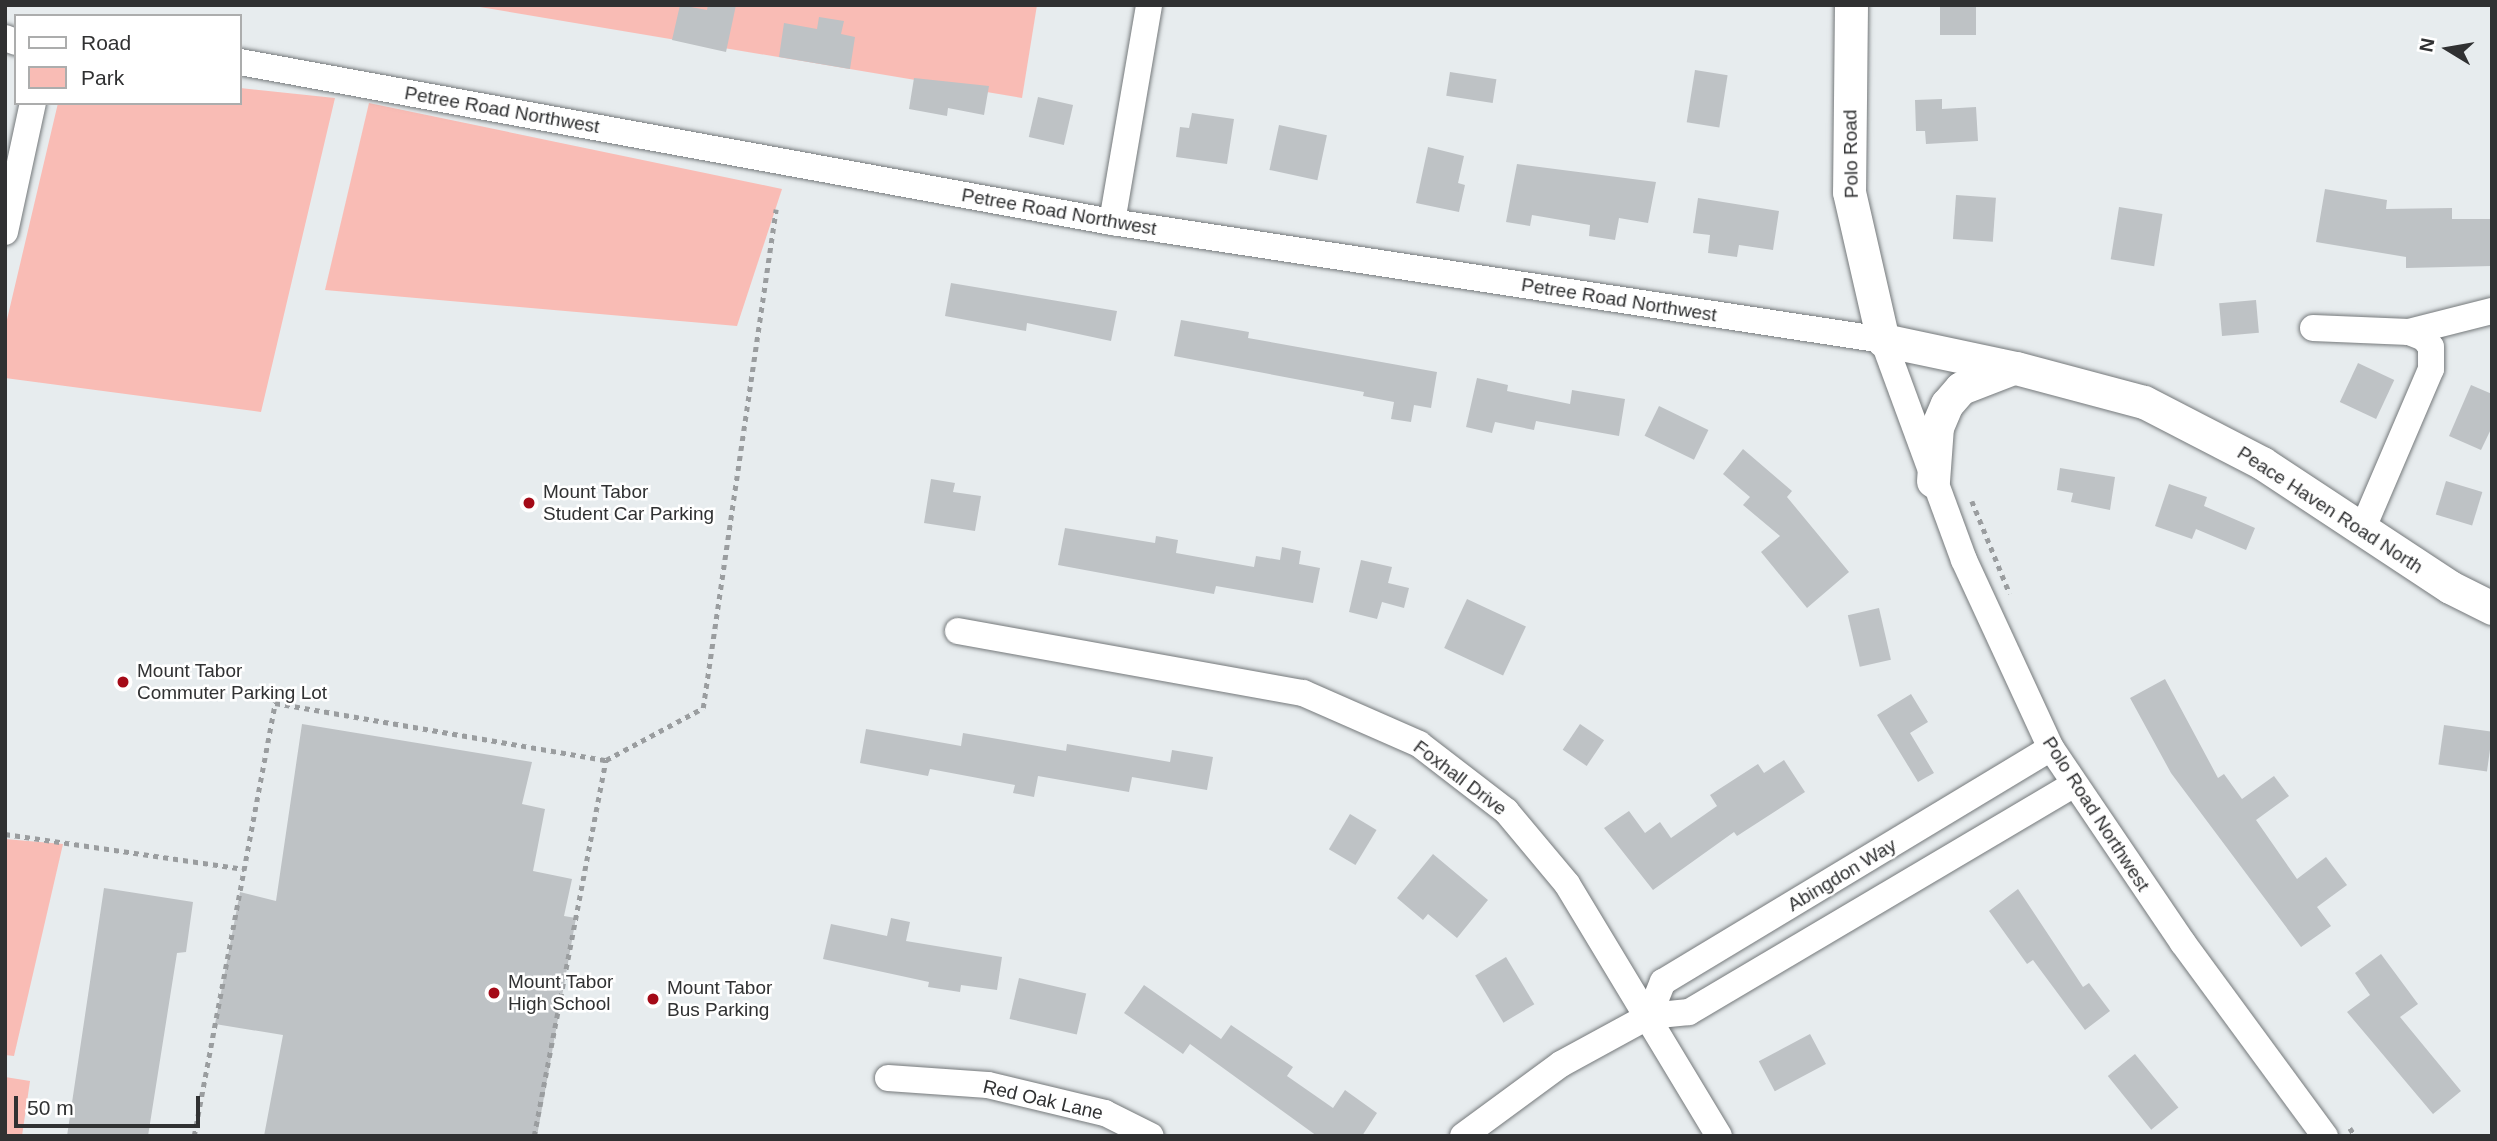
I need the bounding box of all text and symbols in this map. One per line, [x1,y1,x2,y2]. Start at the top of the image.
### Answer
legend [14,14,242,105]
north arrow [2413,14,2483,84]
text: Road [81,31,131,54]
text: N [2415,36,2439,54]
text: Park [81,66,124,89]
street label: Petree Road Northwest [403,82,601,138]
street label: Polo Road [1839,109,1863,199]
street label: Petree Road Northwest [960,184,1158,240]
street label: Petree Road Northwest [1520,273,1718,327]
street label: Peace Haven Road North [2233,441,2427,579]
place label: Mount Tabor Student Car Parking [543,481,714,525]
marker: Mount Tabor Student Car Parking [521,495,537,511]
place label: Mount Tabor Commuter Parking Lot [137,660,327,704]
marker: Mount Tabor Commuter Parking Lot [115,674,131,690]
street label: Polo Road Northwest [2038,733,2154,895]
street label: Foxhall Drive [1409,736,1511,820]
street label: Abingdon Way [1783,834,1901,916]
place label: Mount Tabor High School [508,971,614,1015]
place label: Mount Tabor Bus Parking [667,977,773,1021]
marker: Mount Tabor High School [486,985,502,1001]
marker: Mount Tabor Bus Parking [645,991,661,1007]
street label: Red Oak Lane [981,1075,1105,1125]
scale bar [18,1082,203,1126]
text: 50 m [27,1096,74,1119]

